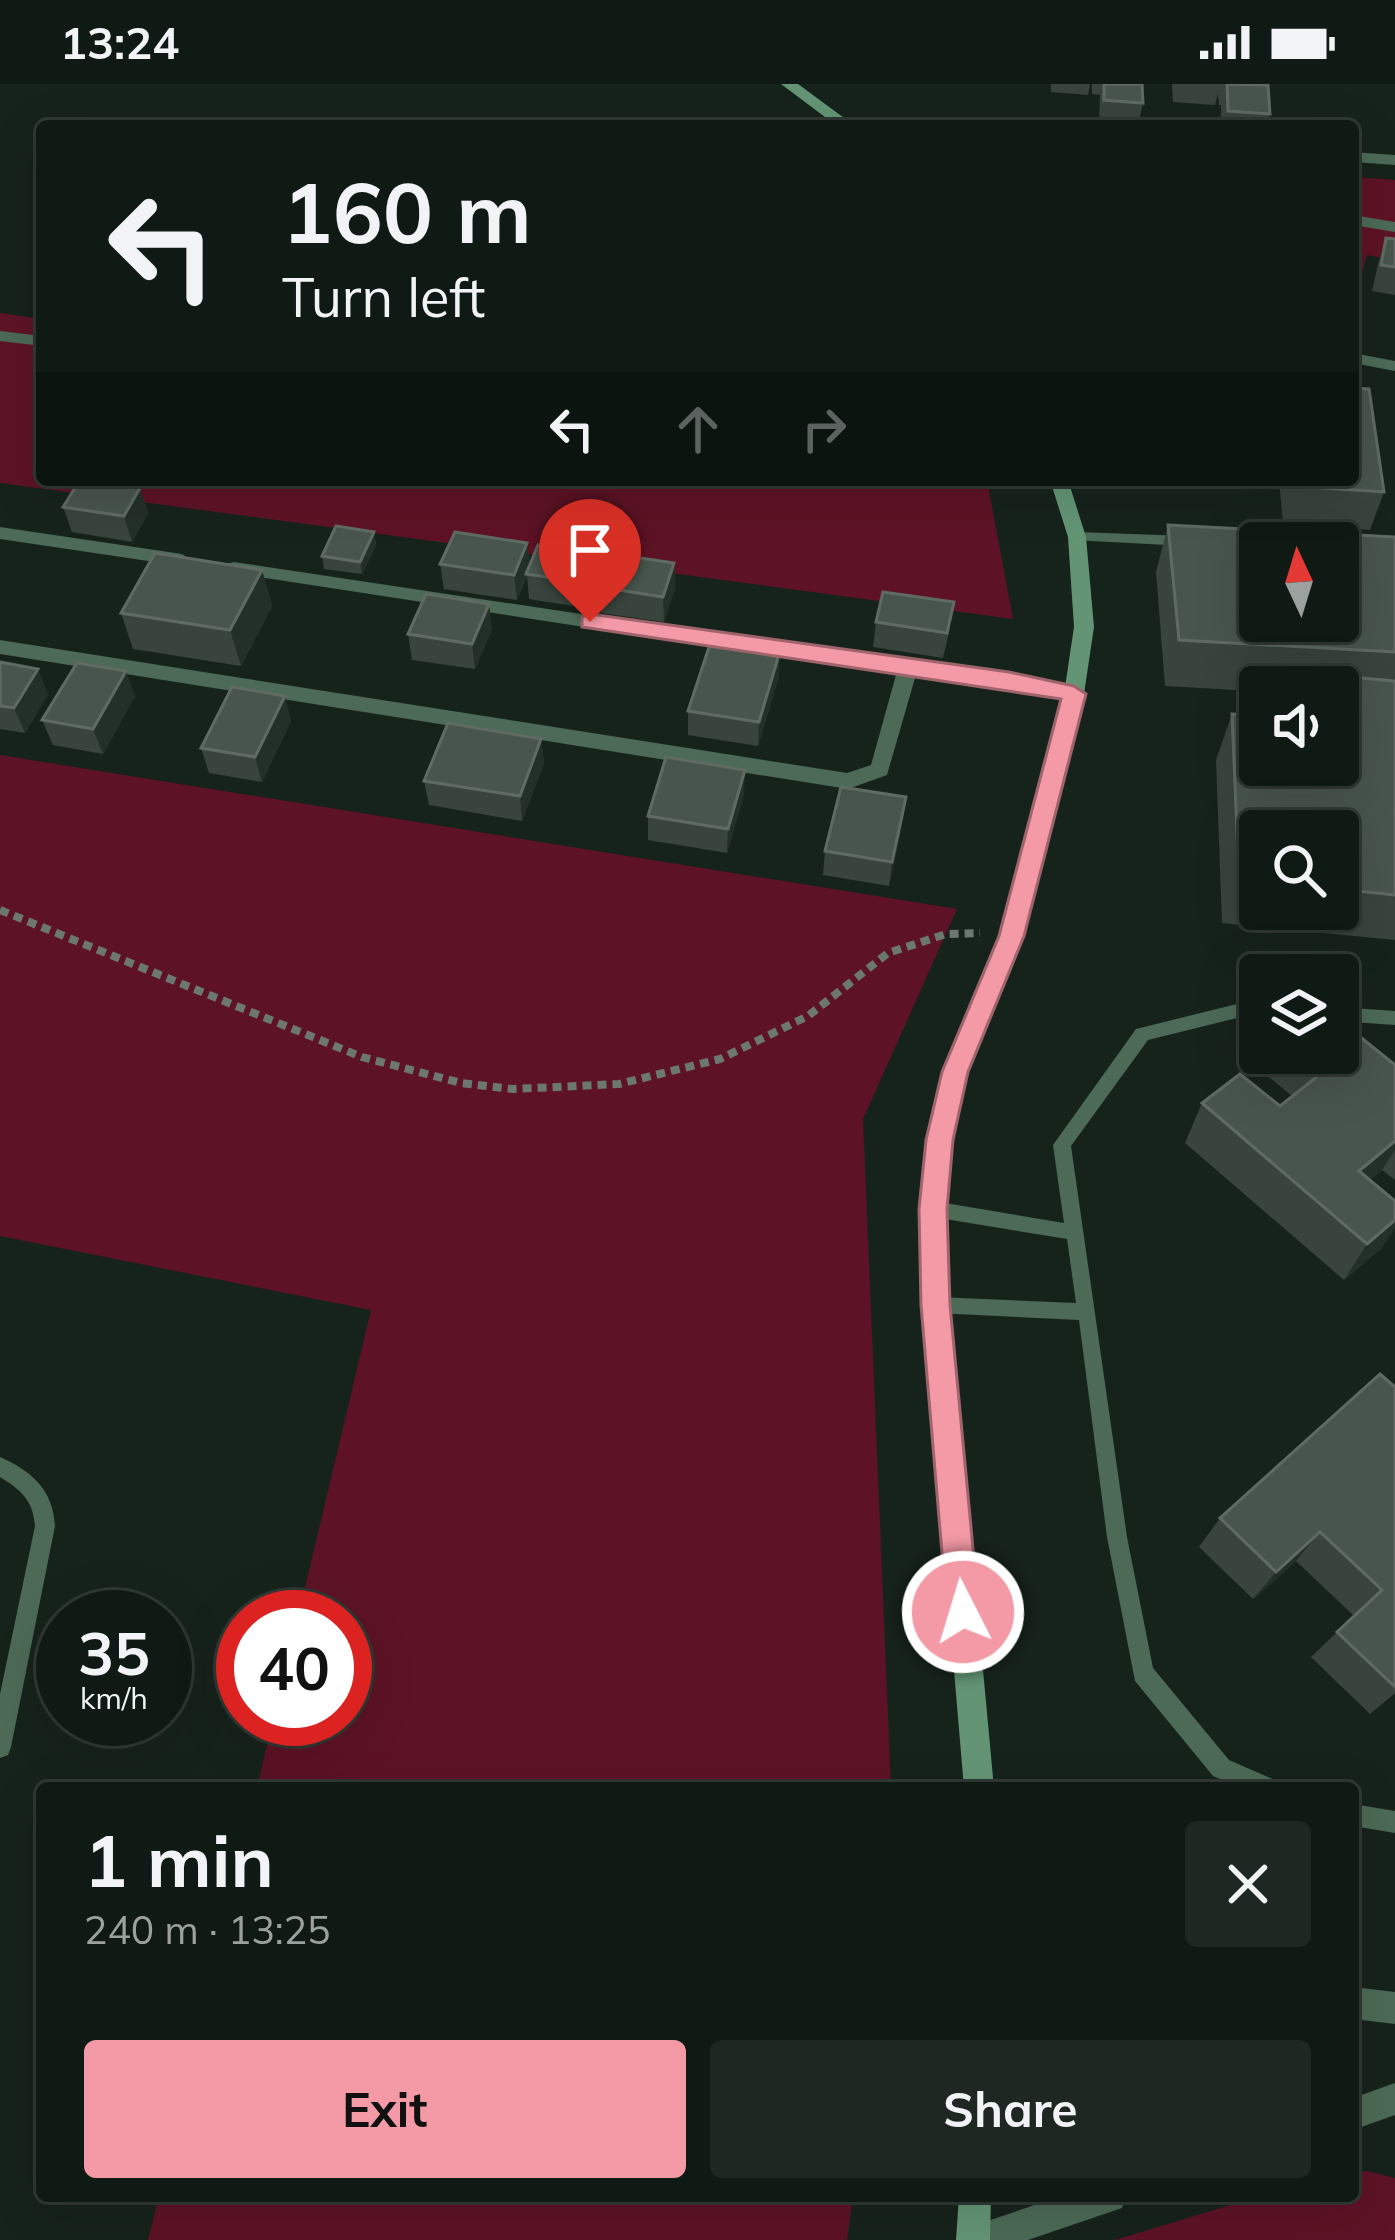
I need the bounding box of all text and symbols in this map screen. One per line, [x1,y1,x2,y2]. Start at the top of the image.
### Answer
text: 13:24 [60,14,179,70]
text: 160 m [282,159,532,264]
icon: left [84,168,240,324]
text: Turn left [282,263,485,331]
icon: left [539,396,605,462]
icon: ahead [665,396,731,462]
icon: right [791,396,857,462]
pin [539,499,641,622]
icon: arrive [557,517,623,583]
north arrow [1239,522,1359,642]
map controls [1239,522,1359,1074]
button: sound [1239,666,1359,786]
button: search [1239,810,1359,930]
button: layers [1239,954,1359,1074]
position arrow [900,1549,1026,1675]
speed limit sign: 40 [216,1590,372,1746]
text: 35 [78,1615,150,1690]
text: km/h [80,1679,148,1717]
text: 1 min [84,1815,274,1905]
button: close [1185,1821,1311,1947]
text: 240 m · 13:25 [84,1905,330,1954]
button: Exit [84,2040,686,2178]
button: Share [710,2040,1311,2178]

